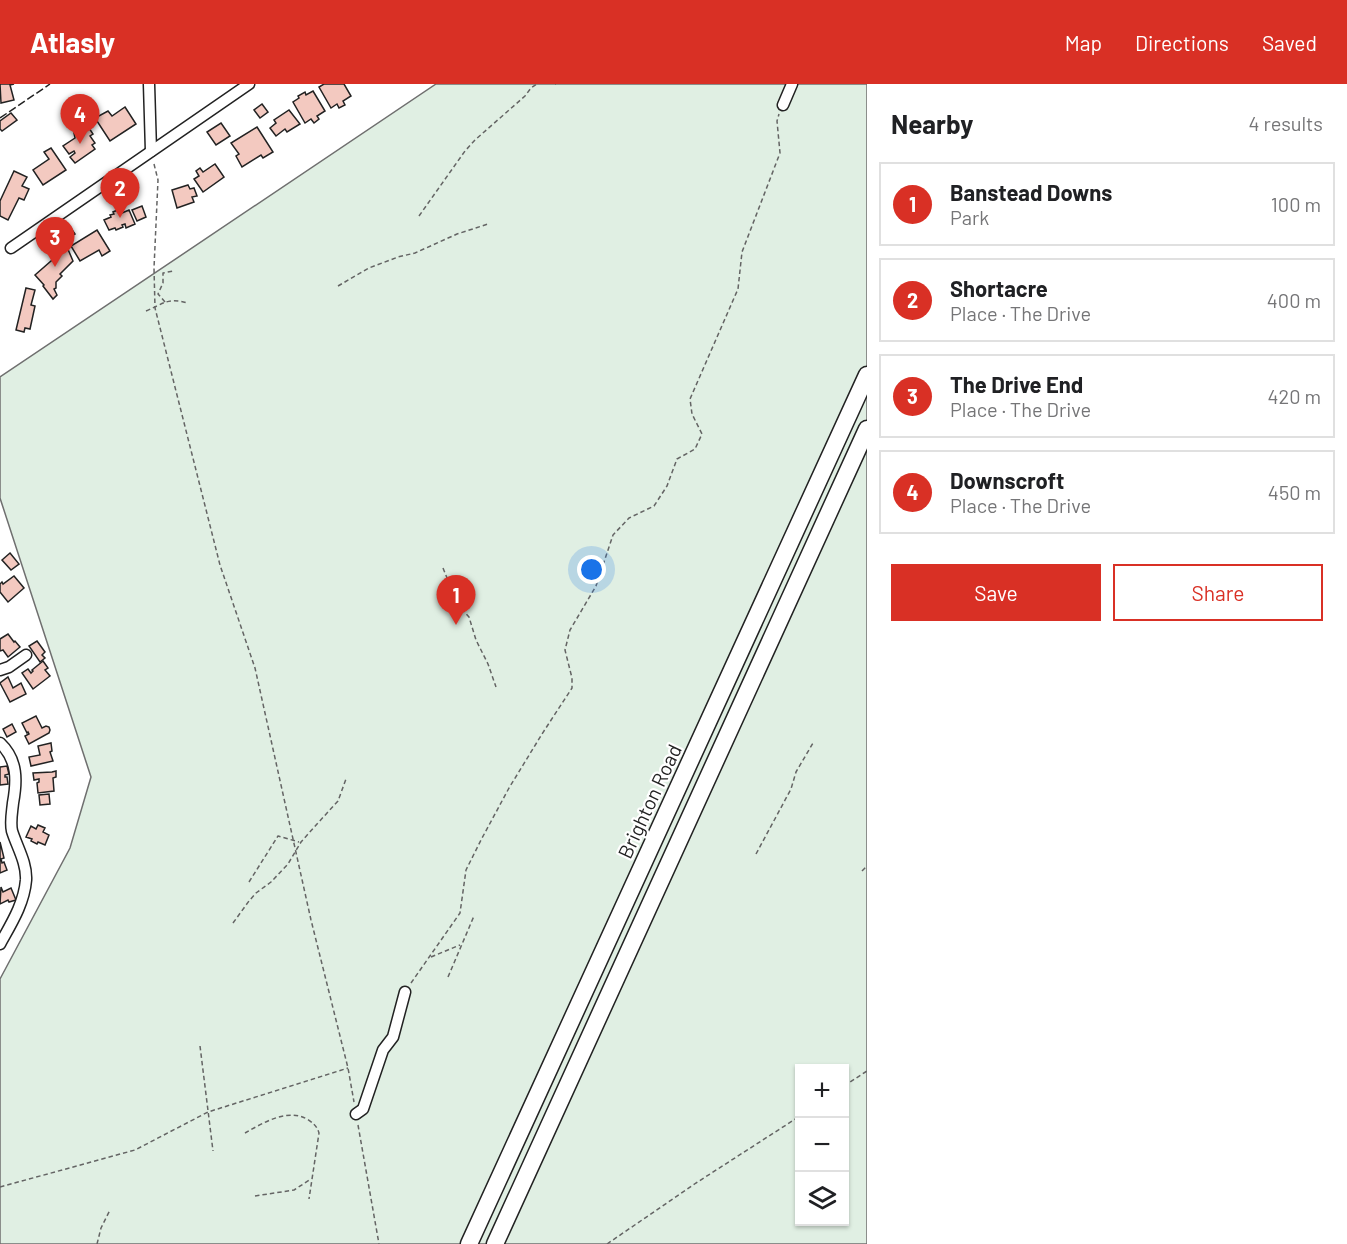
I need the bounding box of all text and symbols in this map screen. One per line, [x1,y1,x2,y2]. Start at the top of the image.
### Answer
text: Atlasly [30,25,115,59]
text: Map [1065,30,1102,55]
text: Directions [1135,30,1229,55]
text: Saved [1262,30,1317,55]
pin: 4 [60,94,100,144]
text: Nearby [891,108,973,139]
text: 4 results [1248,111,1323,135]
pin: 2 [100,168,140,218]
text: Banstead Downs [950,179,1112,205]
text: 1 [909,192,916,216]
text: 100 m [1271,192,1321,216]
text: Park [950,205,989,229]
pin: 3 [36,218,74,267]
text: Shortacre [950,275,1048,301]
text: 2 [907,288,918,312]
text: 400 m [1267,288,1321,312]
text: Place · The Drive [950,301,1091,325]
text: The Drive End [950,371,1083,397]
text: 3 [907,384,918,408]
text: 420 m [1267,384,1321,408]
text: Place · The Drive [950,397,1091,421]
text: Downscroft [950,467,1064,493]
text: 4 [906,480,919,504]
text: 450 m [1268,480,1321,504]
text: Place · The Drive [950,493,1091,517]
your location [577,555,606,584]
button: Save [891,564,1101,621]
button: Share [1113,564,1323,621]
pin: 1 [436,576,476,625]
street label: Brighton Road [612,740,686,862]
map controls [795,1064,849,1226]
button: + [795,1064,849,1118]
button: − [795,1118,849,1172]
button: layers [795,1172,849,1226]

